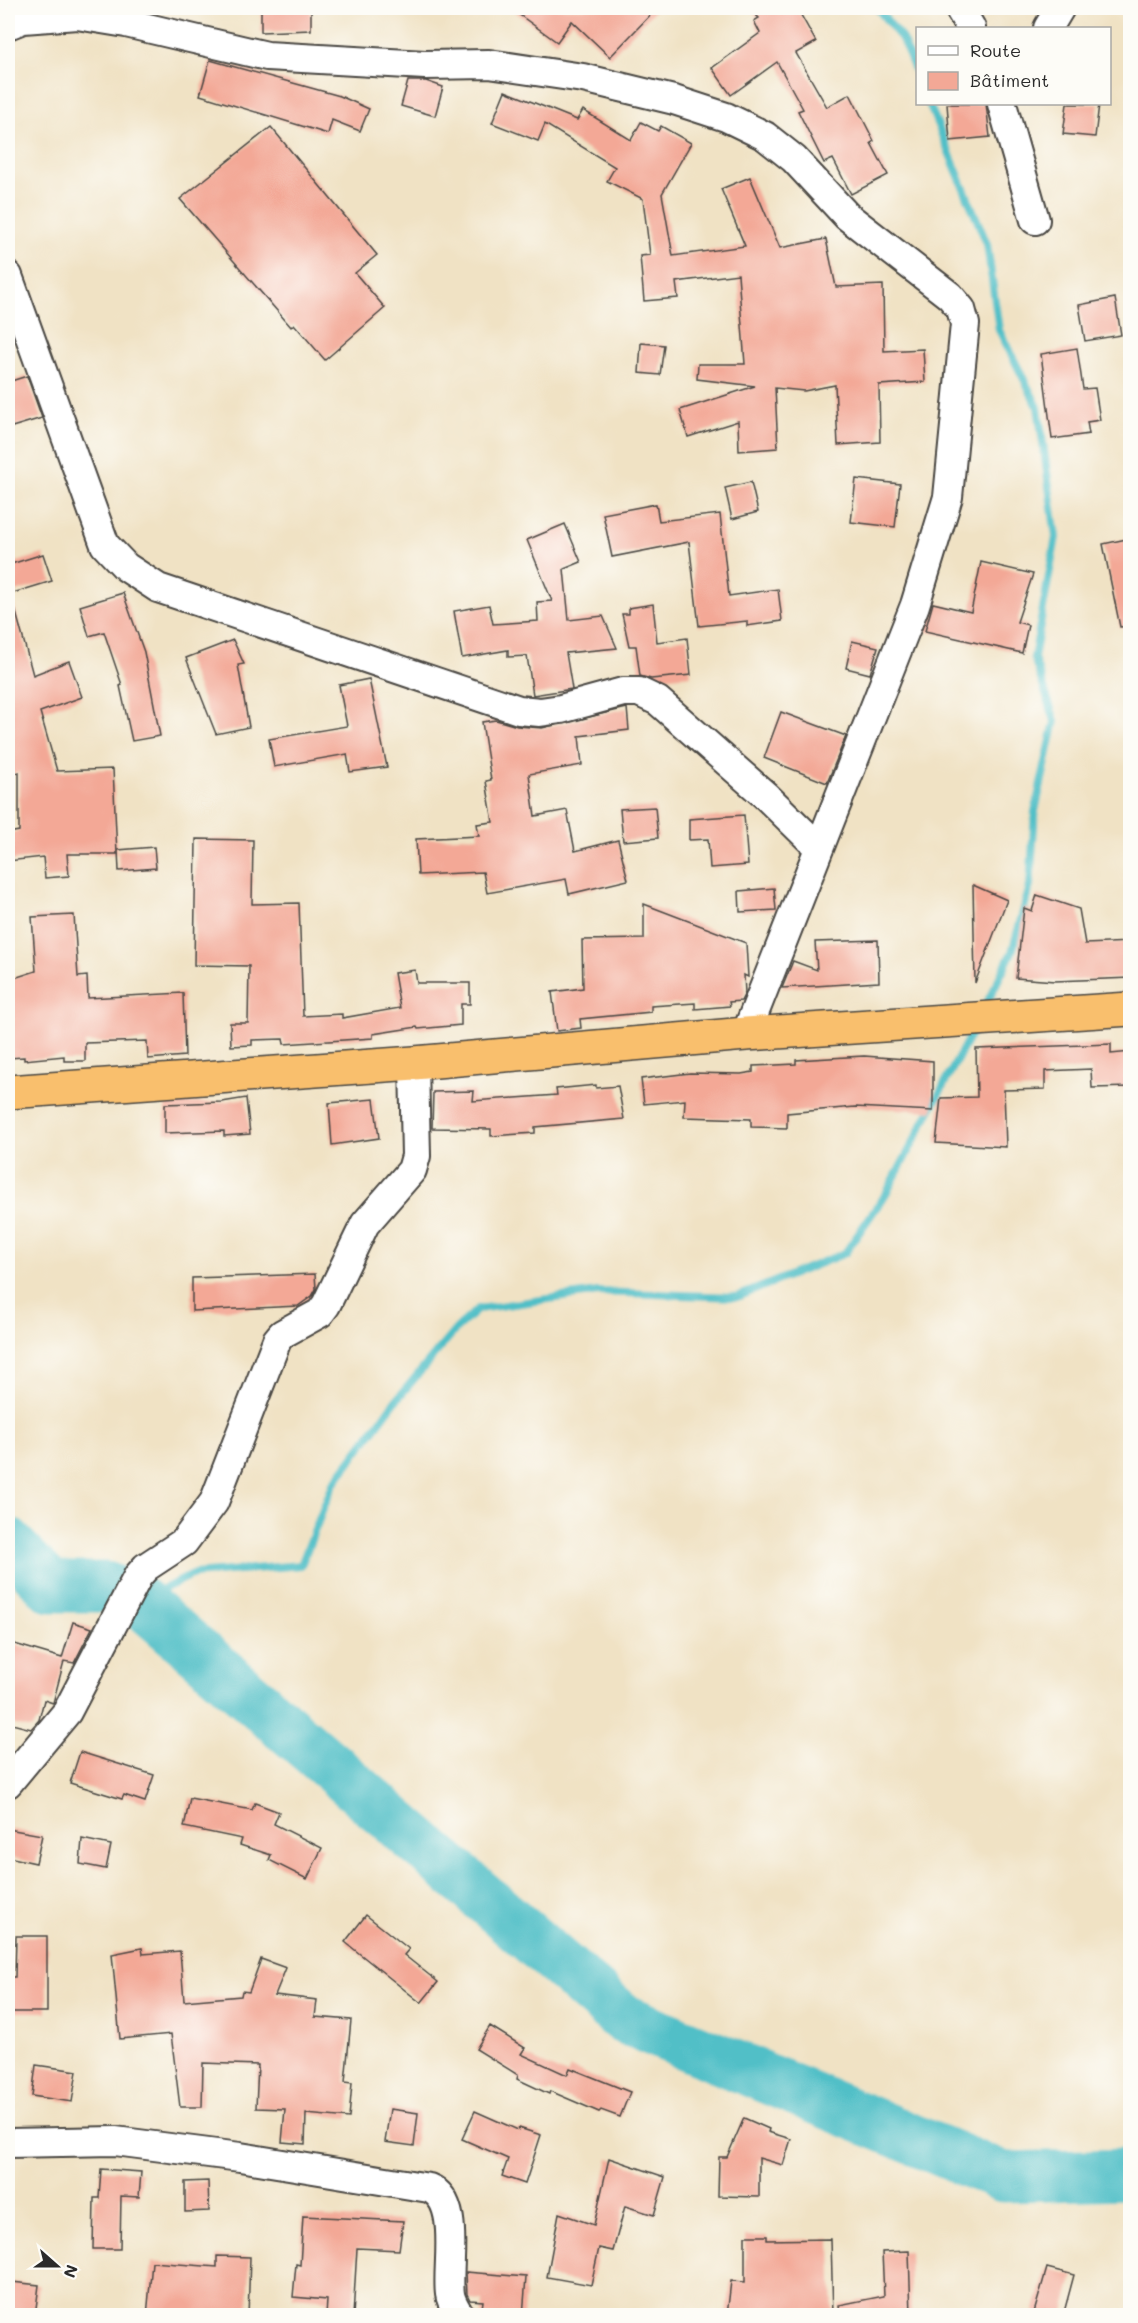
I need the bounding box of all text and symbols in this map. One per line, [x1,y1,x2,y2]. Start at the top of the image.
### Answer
legend [916,27,1111,105]
text: Route [970,38,1021,62]
text: Bâtiment [970,68,1049,92]
north arrow [27,2236,87,2296]
text: N [59,2262,83,2281]

